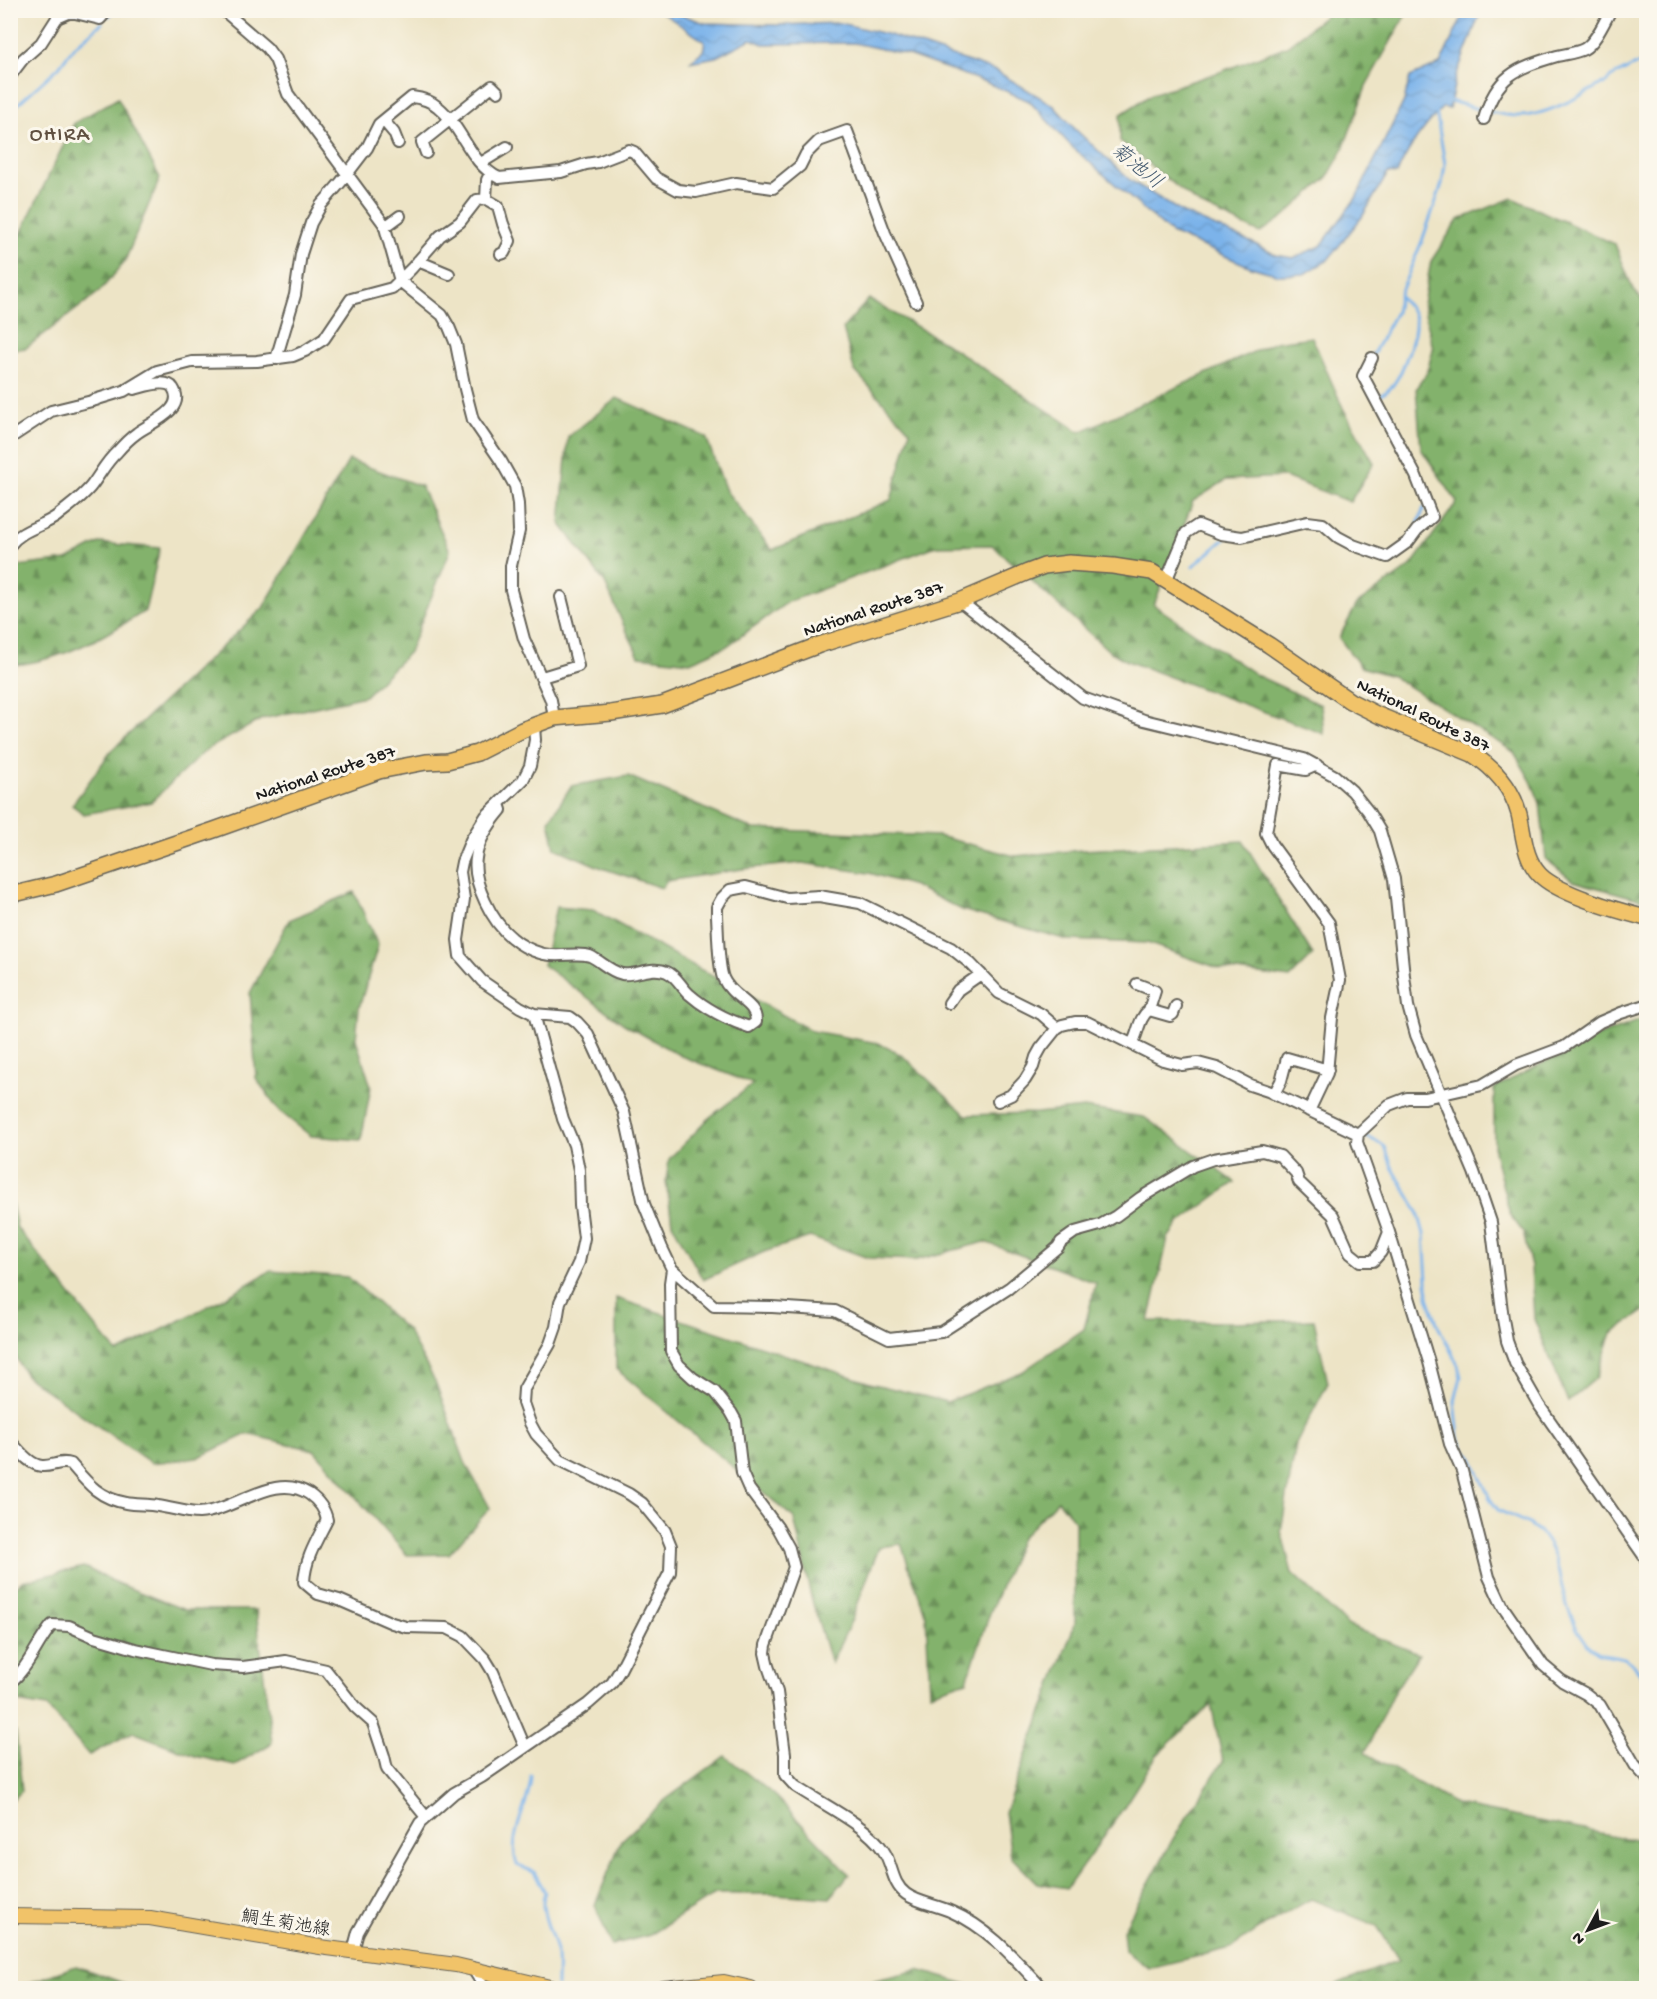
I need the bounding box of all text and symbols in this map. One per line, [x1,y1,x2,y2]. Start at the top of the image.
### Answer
district label: OHIRA [30,124,90,149]
water label: 菊池川 [1105,138,1168,196]
street label: National Route 387 [801,578,947,643]
street label: National Route 387 [1353,675,1494,758]
street label: National Route 387 [253,742,399,807]
north arrow [1558,1900,1618,1960]
street label: 鯛生菊池線 [240,1906,332,1942]
text: N [1568,1927,1590,1948]

